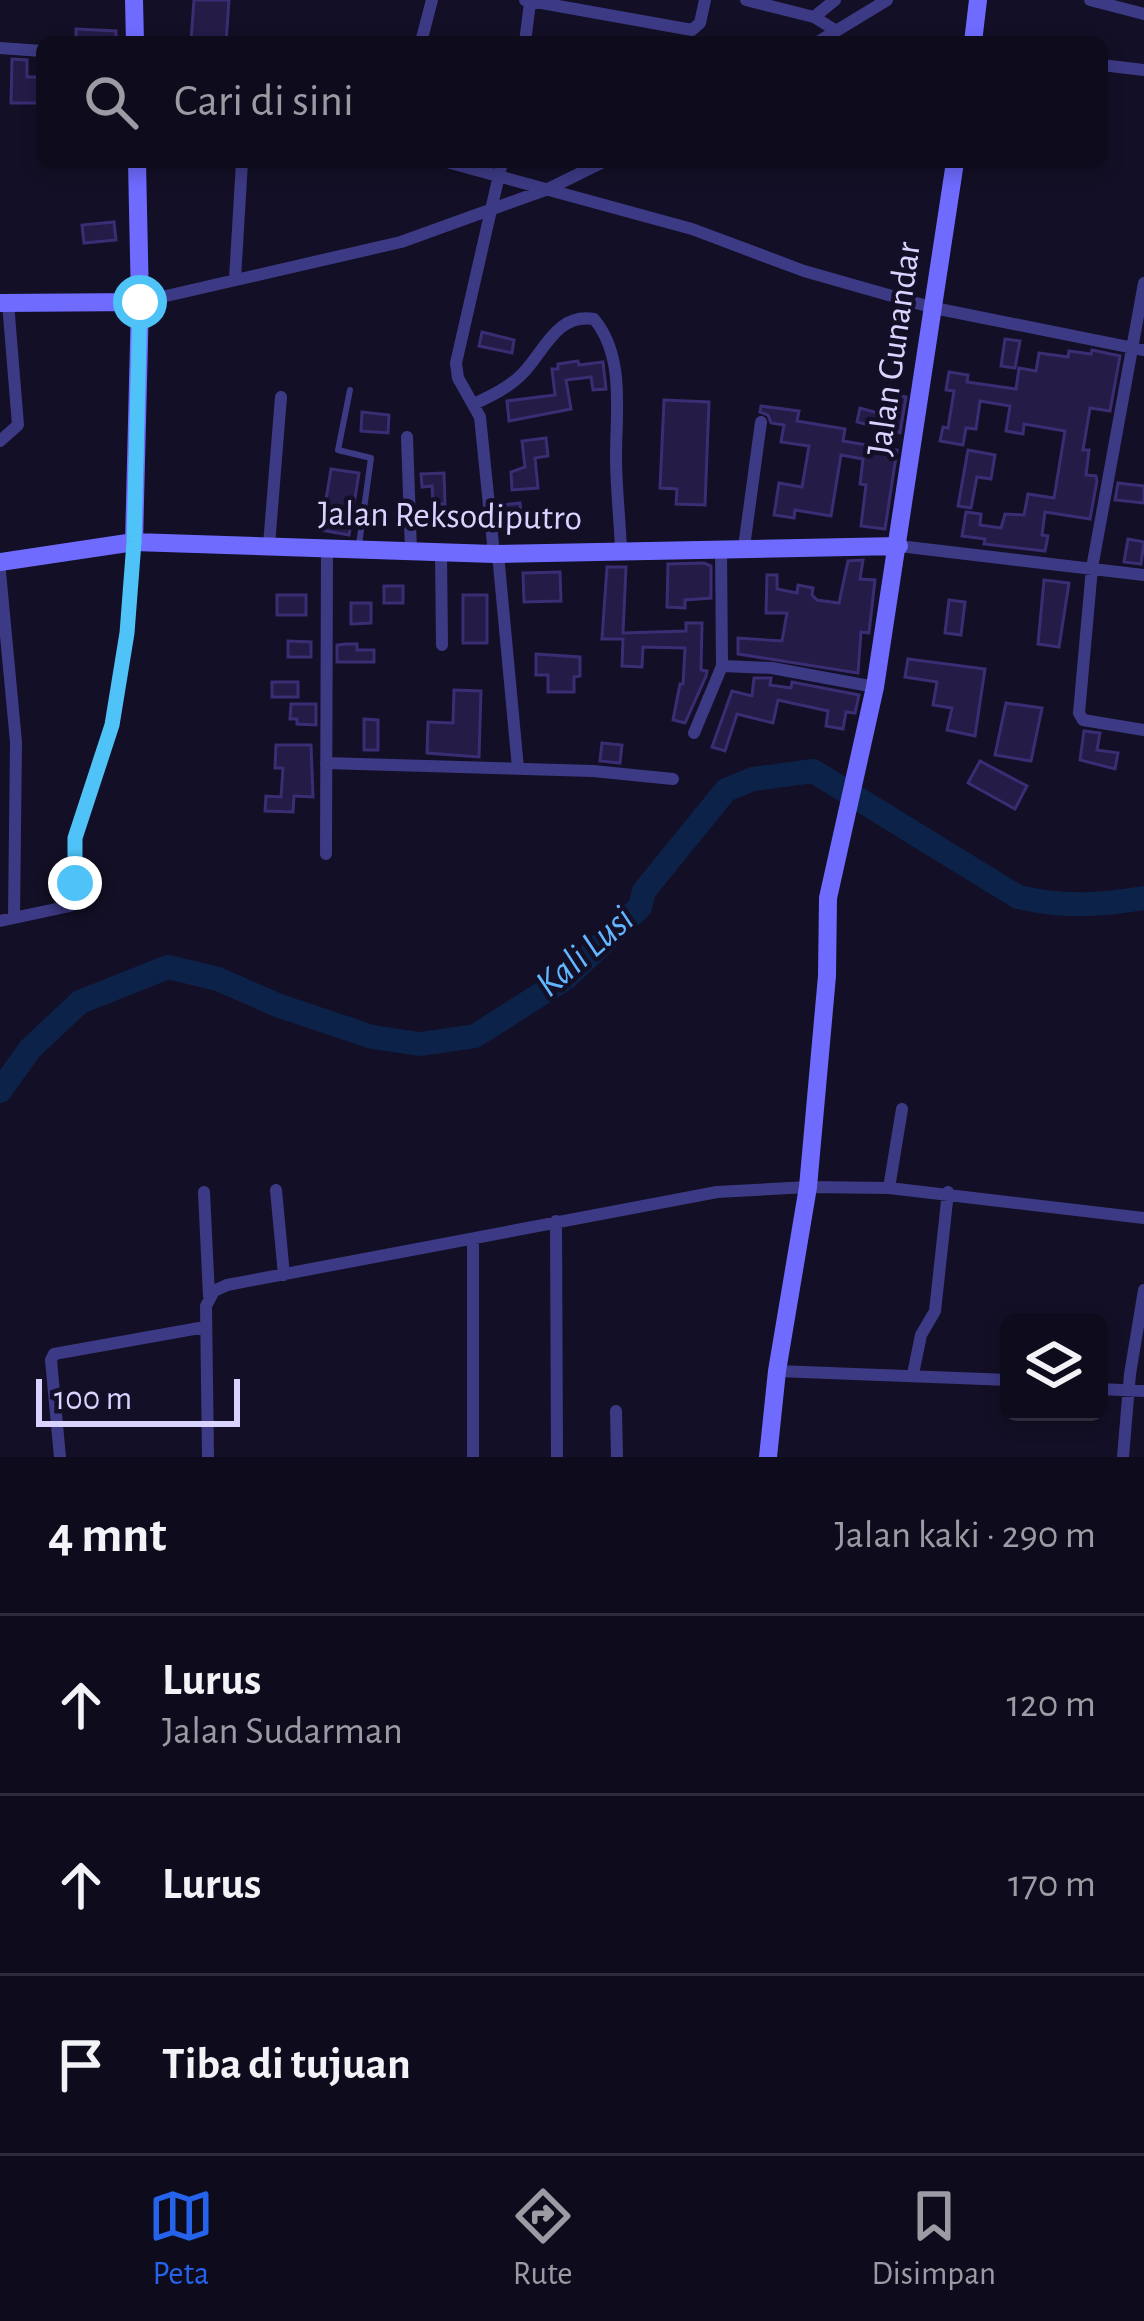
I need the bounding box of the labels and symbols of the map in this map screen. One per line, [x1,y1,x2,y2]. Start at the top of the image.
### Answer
street label: Jalan Gunandar [861,239,927,458]
route start [113,275,167,329]
street label: Jalan Reksodiputro [318,496,582,536]
route end [48,856,102,910]
water label: Kali Lusi [529,900,641,1004]
scale bar [36,1373,240,1426]

